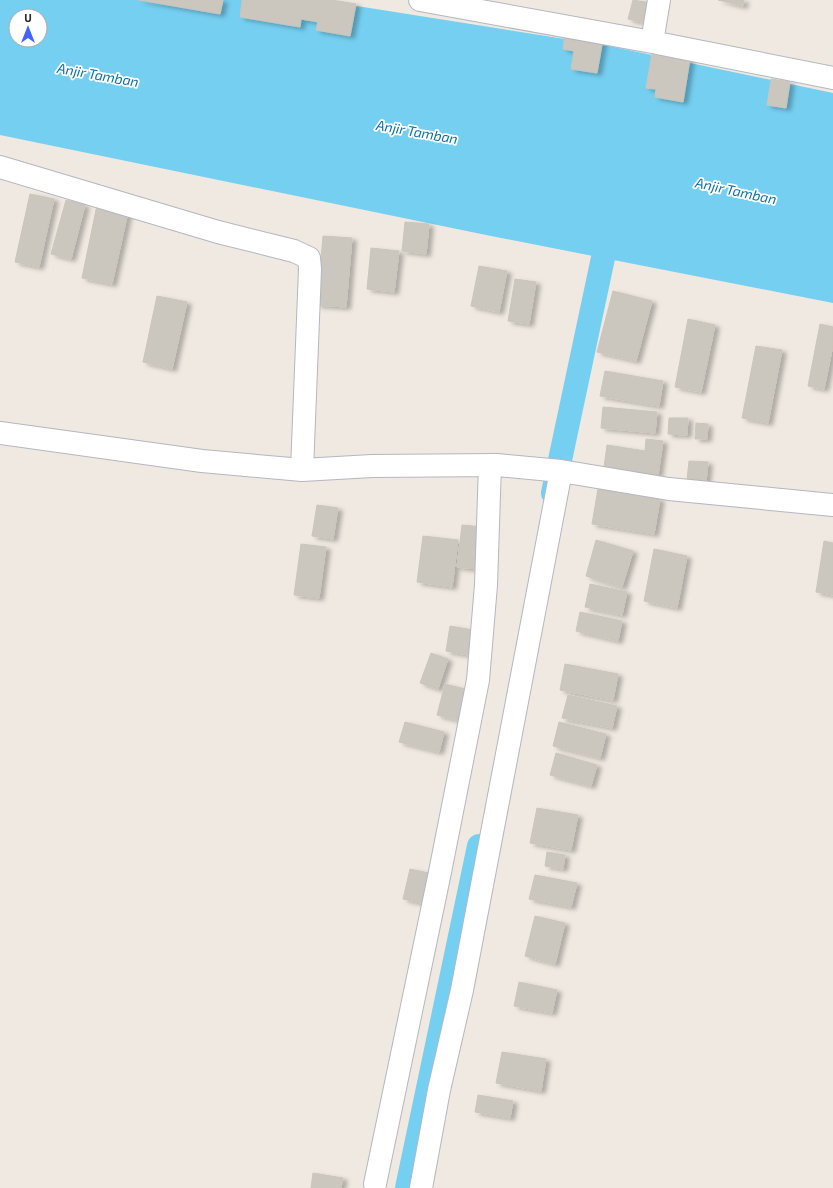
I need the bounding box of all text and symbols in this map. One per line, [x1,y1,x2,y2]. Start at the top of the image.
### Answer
north arrow [8,8,48,48]
text: U [24,11,32,24]
water label: Anjir Tamban [55,59,140,90]
water label: Anjir Tamban [374,116,459,147]
water label: Anjir Tamban [693,173,778,207]

